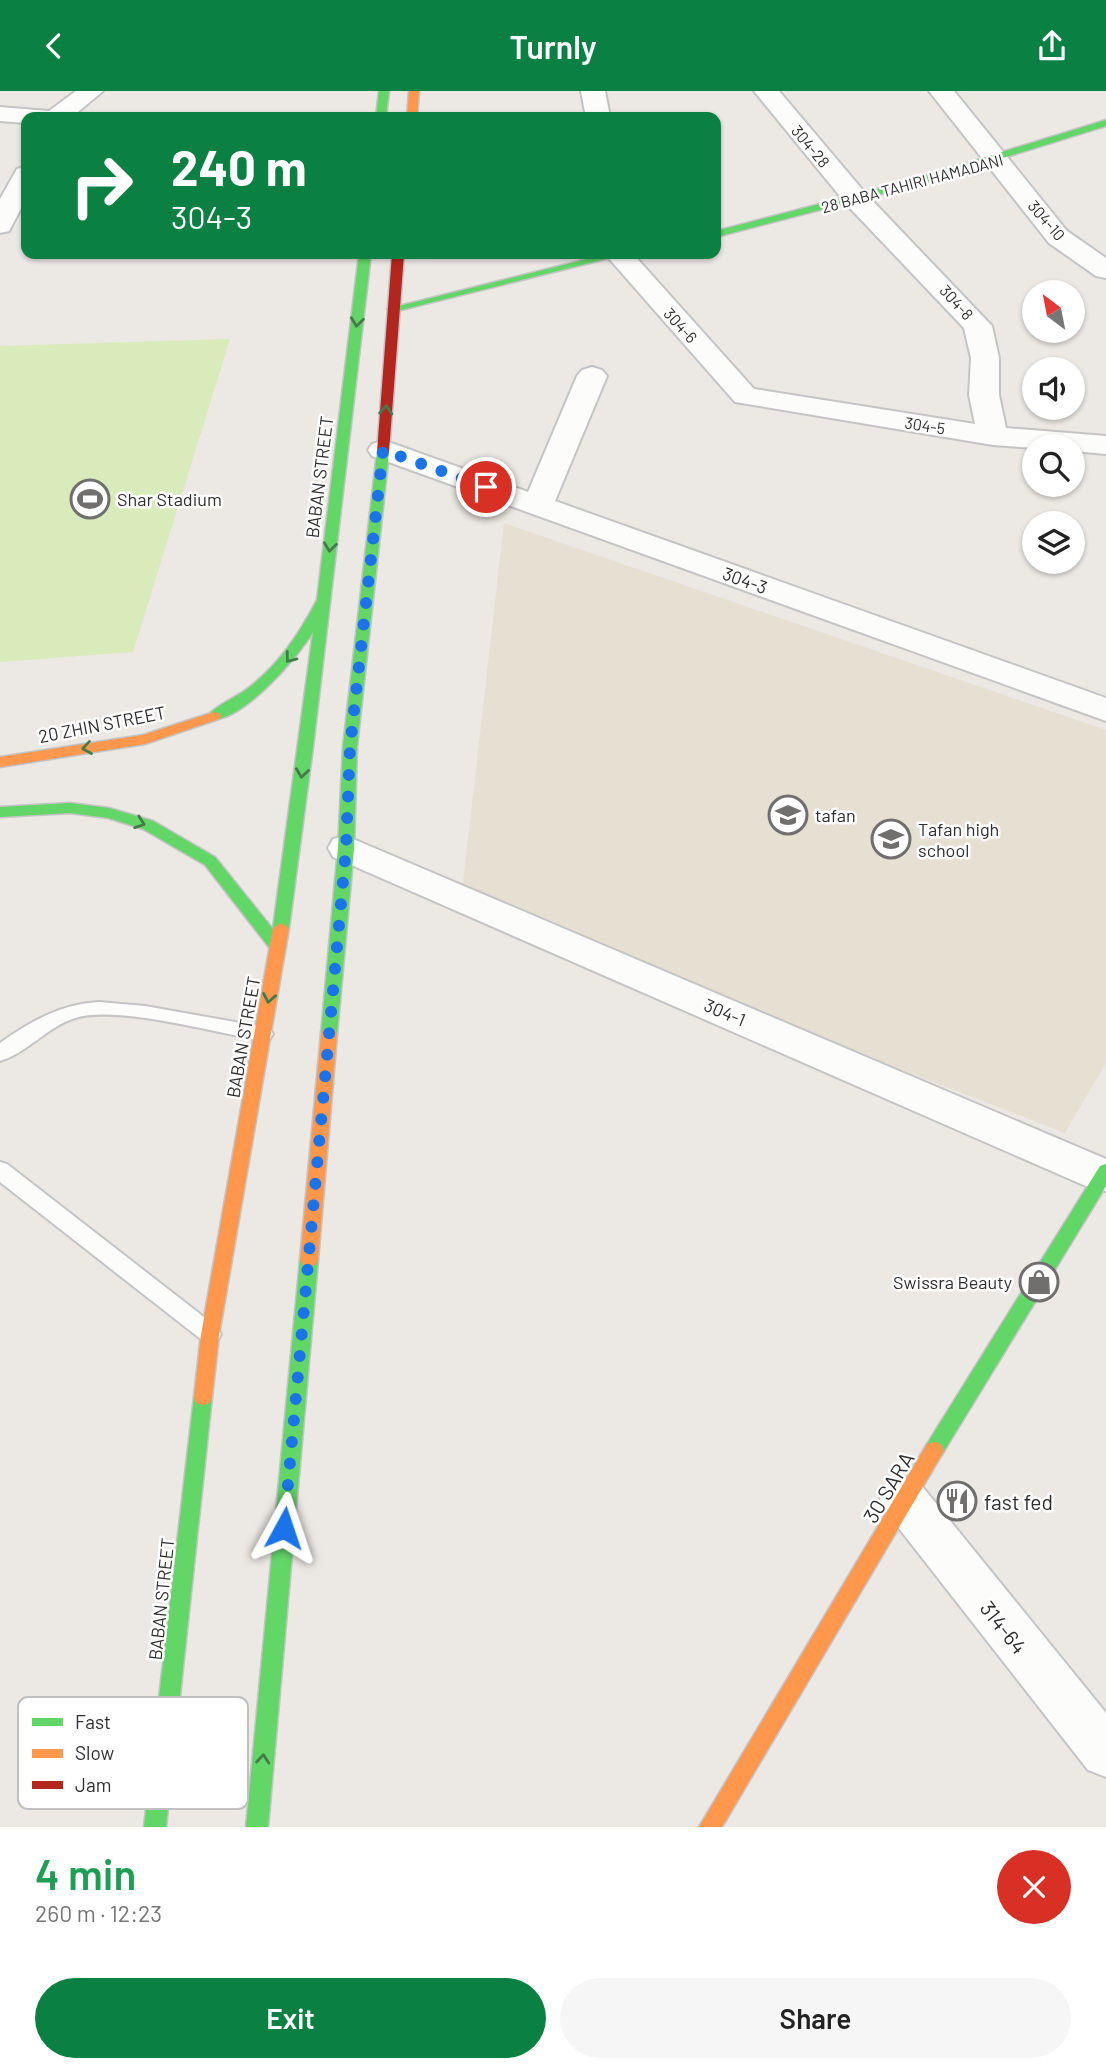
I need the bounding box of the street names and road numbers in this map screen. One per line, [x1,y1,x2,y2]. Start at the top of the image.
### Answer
street label: 304-28 [788,121,834,171]
street label: 28 BABA TAHIRI HAMADANI [819,150,1005,216]
street label: 304-10 [1024,196,1070,244]
street label: 304-8 [936,281,978,323]
street label: 304-6 [660,304,702,346]
street label: 304-5 [903,412,947,438]
street label: BABAN STREET [301,415,337,539]
street label: 304-3 [720,562,770,598]
street label: 20 ZHIN STREET [37,701,167,747]
street label: BABAN STREET [222,975,264,1099]
street label: 304-1 [701,994,749,1030]
street label: 30 SARA [857,1447,919,1527]
street label: BABAN STREET [144,1537,178,1661]
street label: 314-64 [976,1596,1032,1658]

